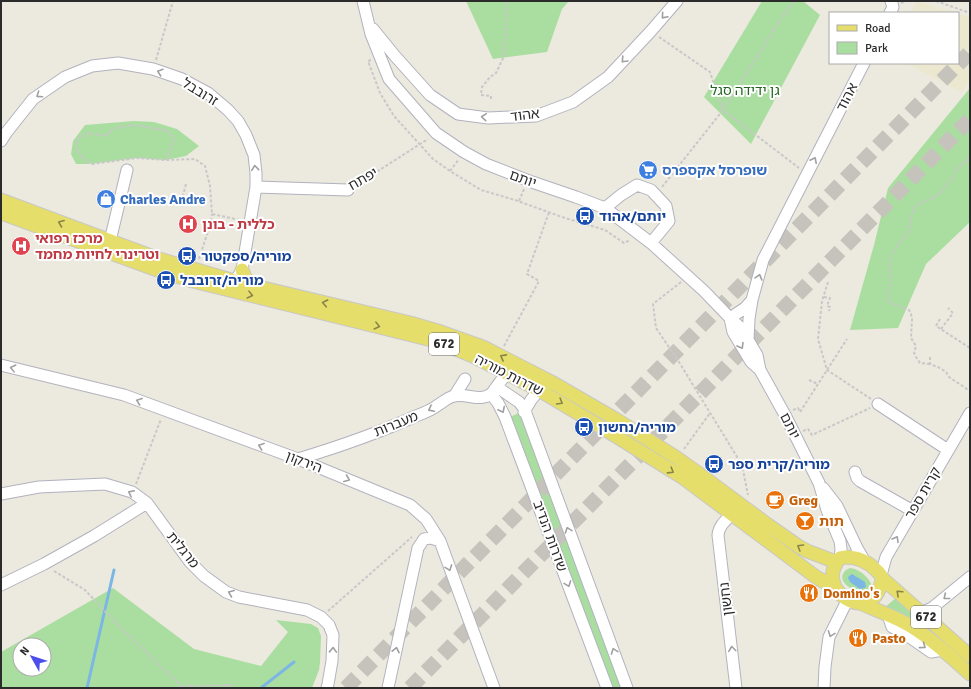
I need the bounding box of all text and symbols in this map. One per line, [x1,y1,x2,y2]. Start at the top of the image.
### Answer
one-way arrow [661,11,669,19]
legend [829,12,959,64]
text: Road [865,21,891,36]
text: Park [865,41,888,56]
one-way arrow [621,55,629,63]
one-way arrow [157,68,164,76]
street label: זרובבל [179,74,222,110]
street label: אהוד [833,80,861,114]
park label: גן ידידה סגל [710,82,780,99]
one-way arrow [36,90,43,98]
street label: אהוד [509,105,541,125]
one-way arrow [481,113,487,122]
one-way arrow [809,157,817,164]
supermarket icon: שופרסל אקספרס [637,159,659,181]
place label: שופרסל אקספרס [662,162,767,179]
street label: יפתח [345,164,381,194]
one-way arrow [251,165,260,171]
street label: יותם [507,166,539,192]
shop icon: Charles Andre [95,188,117,210]
place label: Charles Andre [120,191,206,208]
bus stop icon: יותם/אהוד [574,205,596,227]
place label: יותם/אהוד [599,208,666,225]
hospital icon: כללית - בונן [177,213,199,235]
place label: כללית - בונן [202,216,275,233]
one-way arrow [57,219,64,227]
place label: מרכז רפואי וטרינרי לחיות מחמד [35,230,159,263]
hospital icon: מרכז רפואי וטרינרי לחיות מחמד [10,235,32,257]
bus stop icon: מוריה/ספקטור [176,245,198,267]
place label: מוריה/ספקטור [201,248,292,265]
bus stop icon: מוריה/זרובבל [155,269,177,291]
place label: מוריה/זרובבל [180,272,264,289]
one-way arrow [754,274,762,280]
one-way arrow [247,290,254,299]
one-way arrow [322,299,328,307]
one-way arrow [373,322,380,330]
road number: 672 [429,333,459,355]
one-way arrow [737,342,744,349]
street label: שדרות מוריה [472,350,546,400]
one-way arrow [499,354,507,361]
one-way arrow [10,365,17,373]
one-way arrow [136,397,143,405]
one-way arrow [556,398,563,405]
one-way arrow [427,405,435,412]
one-way arrow [497,406,505,413]
street label: מעברות [371,407,421,441]
street label: יותם [776,410,804,442]
bus stop icon: מוריה/נחשון [573,416,595,438]
place label: מוריה/נחשון [598,419,676,436]
one-way arrow [258,442,265,450]
street label: הירקון [283,447,325,477]
bus stop icon: מוריה/קרית ספר [703,453,725,475]
place label: מוריה/קרית ספר [728,456,830,473]
street label: קרית ספר [901,464,945,522]
one-way arrow [667,466,674,473]
one-way arrow [343,475,350,483]
cafe icon: Greg [764,489,786,511]
one-way arrow [128,490,136,498]
place label: Greg [789,492,818,509]
street label: שדרות הנדיב [529,498,571,574]
bar icon: תות [794,510,816,532]
place label: תות [819,513,844,530]
one-way arrow [565,526,573,533]
street label: מרגלית [163,528,203,572]
one-way arrow [892,536,899,543]
one-way arrow [797,544,804,551]
one-way arrow [444,565,453,572]
one-way arrow [563,580,571,587]
street label: נחשון [716,581,736,617]
restaurant icon: Domino's [798,582,820,604]
place label: Domino's [823,585,880,602]
one-way arrow [228,590,235,598]
one-way arrow [896,591,903,598]
one-way arrow [943,592,950,599]
road number: 672 [911,606,941,628]
restaurant icon: Pasto [847,627,869,649]
place label: Pasto [872,630,906,647]
one-way arrow [827,631,835,638]
north arrow [12,637,52,677]
one-way arrow [919,641,926,648]
text: N [17,644,32,658]
one-way arrow [727,646,736,652]
one-way arrow [328,647,337,653]
one-way arrow [392,647,400,653]
one-way arrow [610,648,618,655]

